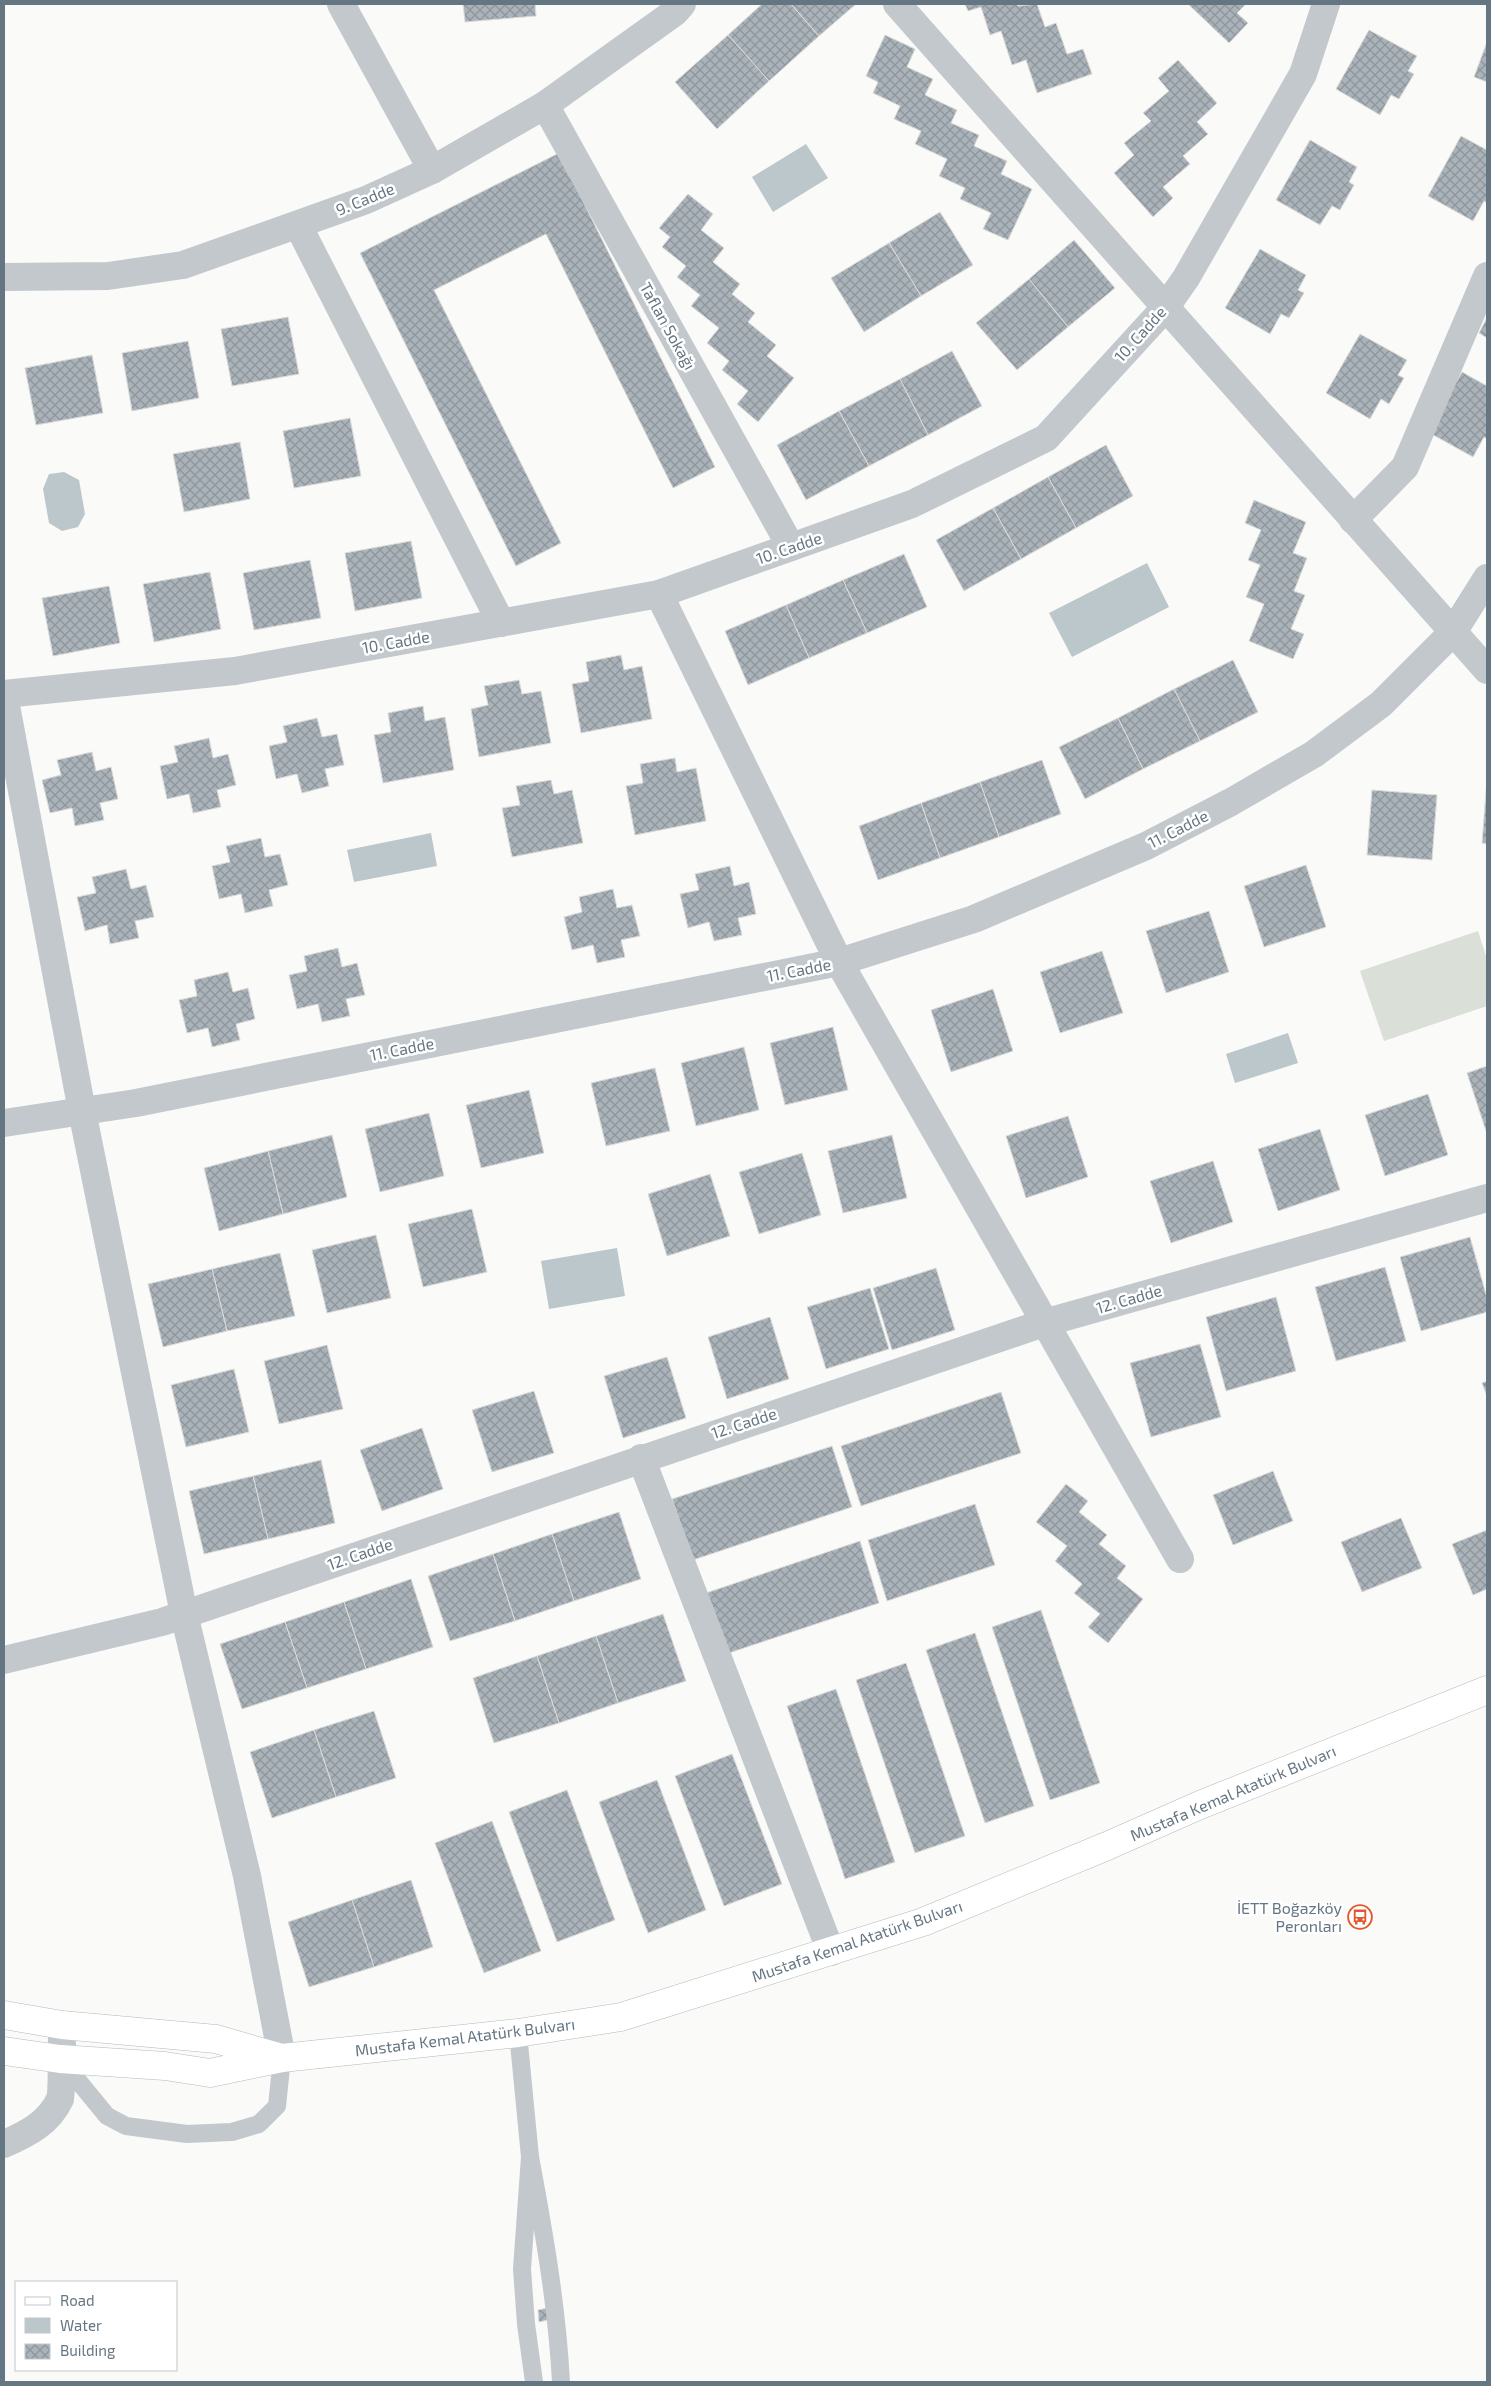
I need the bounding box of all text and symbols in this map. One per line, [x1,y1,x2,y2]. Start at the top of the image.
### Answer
street label: 9. Cadde [333,178,397,219]
street label: Taflan Sokağı [637,279,700,373]
street label: 10. Cadde [1110,302,1169,365]
street label: 10. Cadde [754,527,824,568]
street label: 10. Cadde [361,626,431,657]
street label: 11. Cadde [1145,805,1211,852]
street label: 11. Cadde [765,954,833,985]
street label: 11. Cadde [368,1033,436,1064]
street label: 12. Cadde [1094,1280,1164,1317]
street label: 12. Cadde [709,1403,779,1442]
street label: 12. Cadde [325,1534,395,1573]
street label: Mustafa Kemal Atatürk Bulvarı [1127,1740,1339,1845]
street label: Mustafa Kemal Atatürk Bulvarı [749,1895,965,1986]
place label: İETT Boğazköy Peronları [1237,1898,1343,1935]
bus stop icon: İETT Boğazköy Peronları [1347,1904,1373,1930]
street label: Mustafa Kemal Atatürk Bulvarı [354,2014,576,2059]
legend [15,2281,178,2371]
text: Road [60,2291,95,2309]
text: Water [60,2316,102,2334]
text: Building [60,2341,116,2359]

